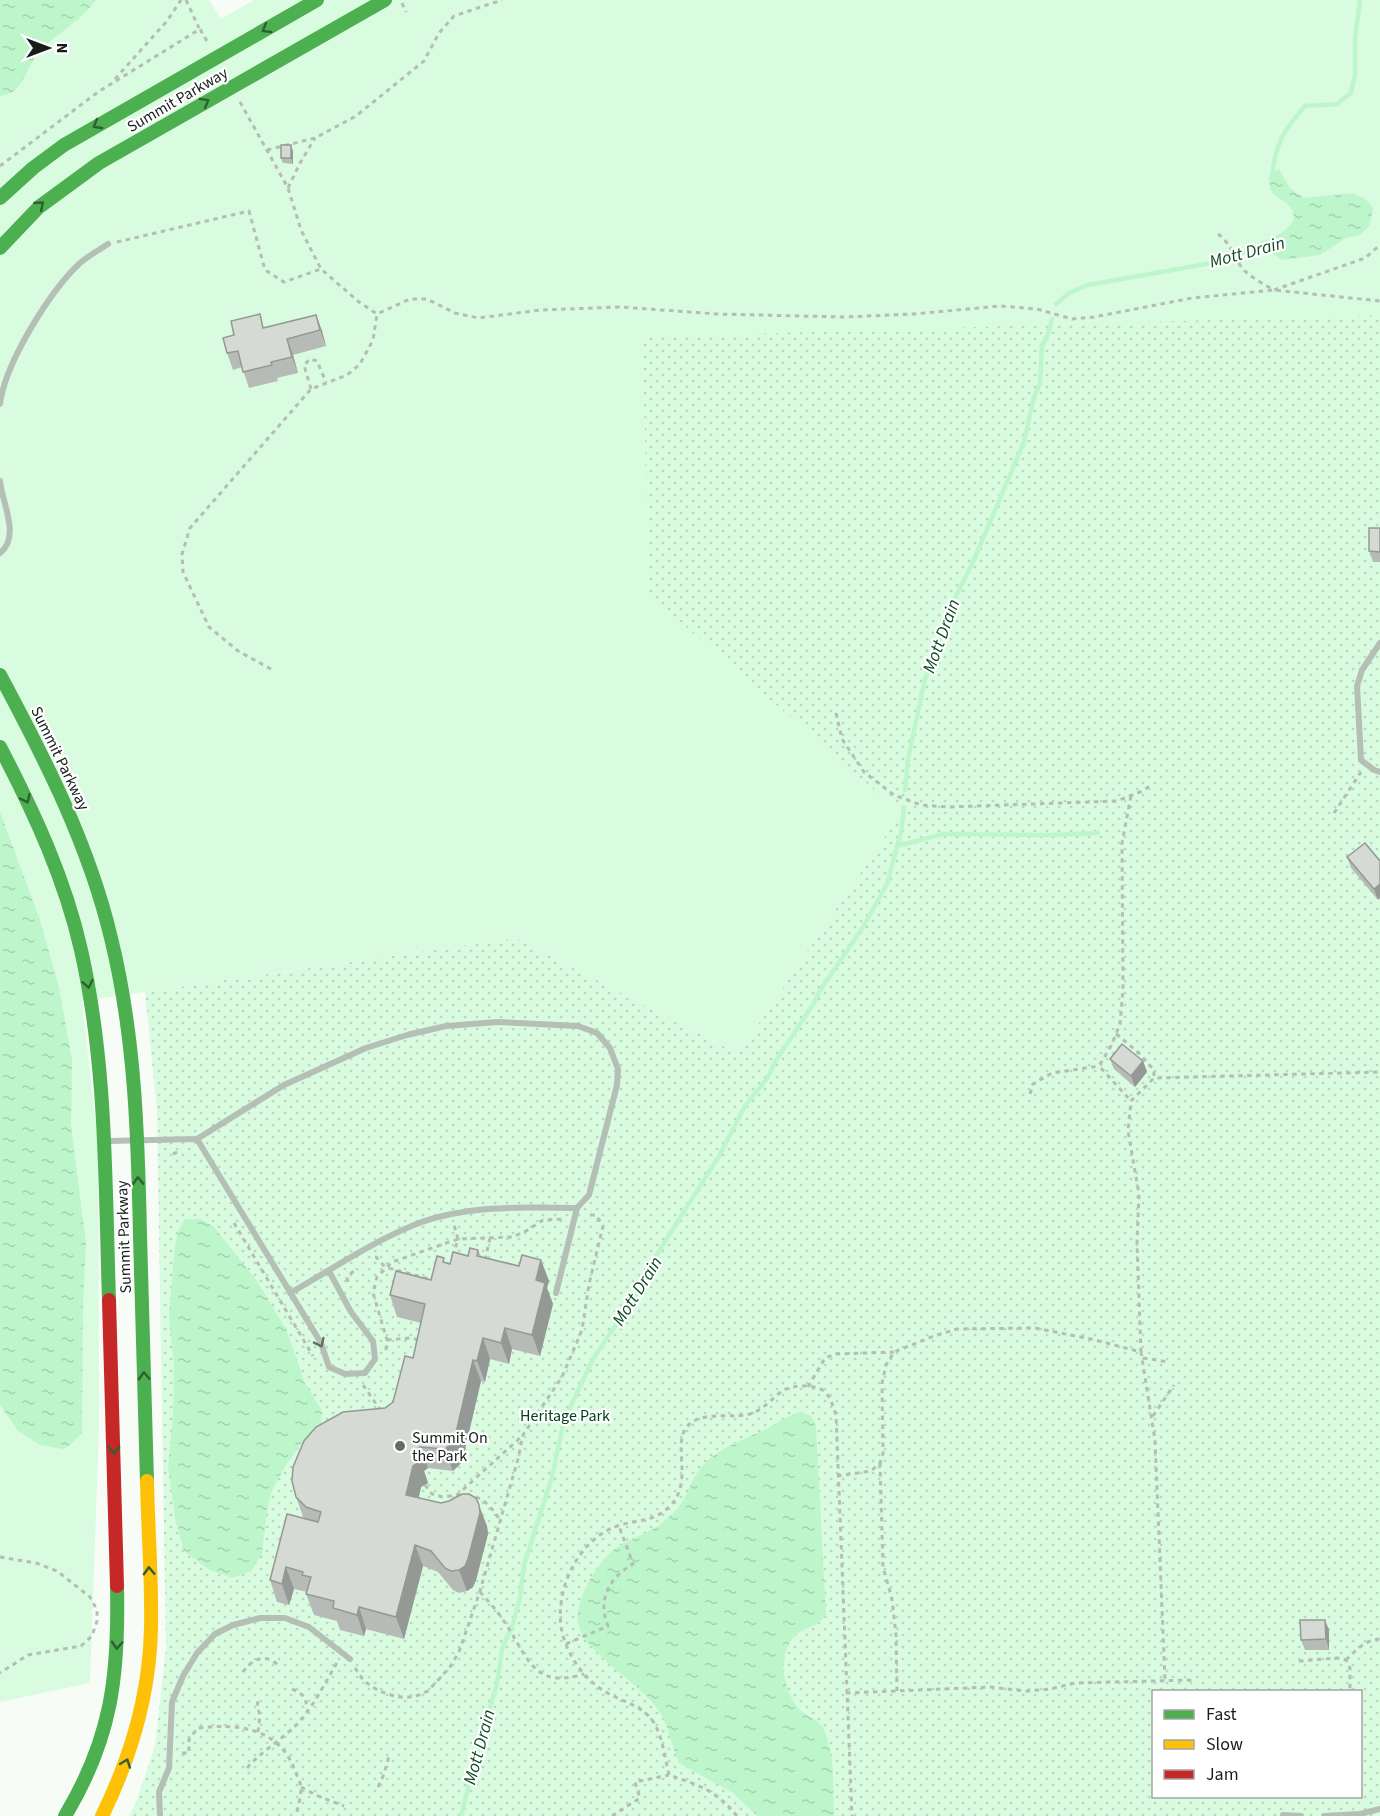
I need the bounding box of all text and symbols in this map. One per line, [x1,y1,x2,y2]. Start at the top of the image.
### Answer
north arrow [18,18,78,78]
one-way arrow [262,22,272,33]
text: N [51,43,73,53]
street label: Summit Parkway [123,62,232,138]
one-way arrow [199,98,209,109]
one-way arrow [92,118,103,130]
one-way arrow [33,202,44,213]
water label: Mott Drain [1207,230,1288,275]
water label: Mott Drain [917,596,966,677]
street label: Summit Parkway [25,703,95,815]
one-way arrow [19,793,31,804]
one-way arrow [81,978,94,988]
one-way arrow [132,1176,145,1185]
street label: Summit Parkway [111,1180,137,1294]
water label: Mott Drain [606,1252,668,1331]
one-way arrow [312,1337,324,1348]
one-way arrow [137,1371,150,1380]
park label: Heritage Park [520,1405,610,1427]
place label: Summit On the Park [412,1427,488,1467]
marker: Summit On the Park [393,1439,407,1453]
one-way arrow [107,1446,120,1455]
one-way arrow [143,1566,155,1575]
one-way arrow [111,1641,124,1650]
legend [1152,1690,1362,1798]
text: Fast [1206,1702,1237,1727]
water label: Mott Drain [457,1707,502,1788]
text: Slow [1206,1732,1243,1757]
one-way arrow [118,1758,131,1769]
text: Jam [1206,1762,1239,1787]

